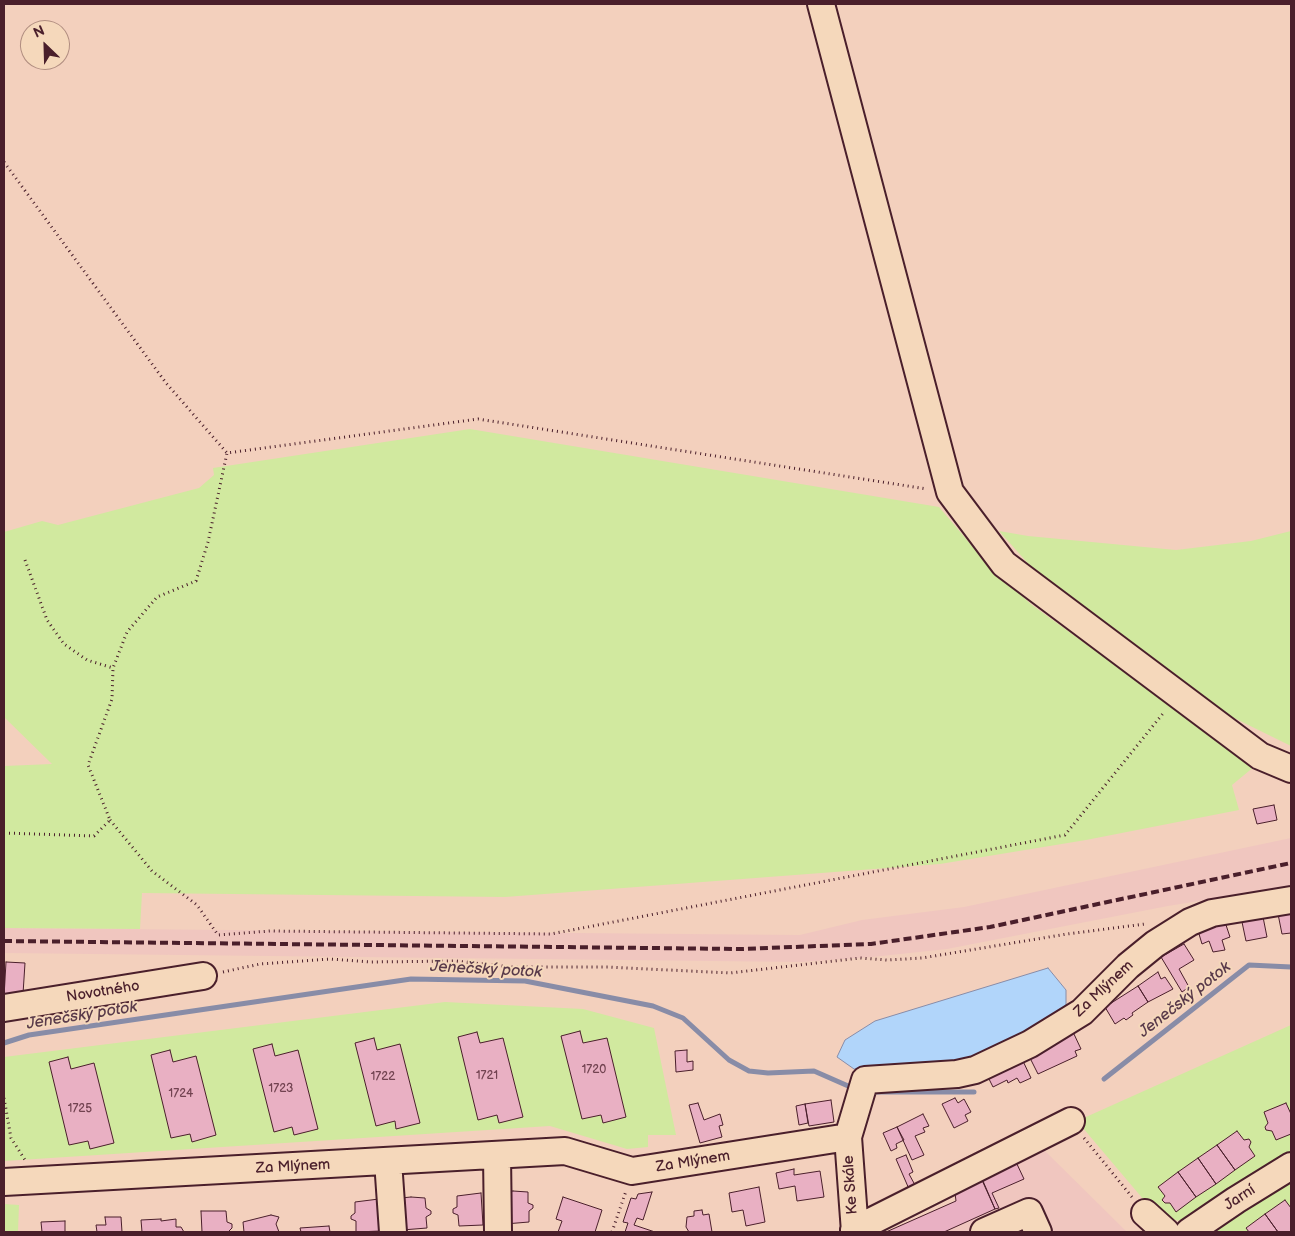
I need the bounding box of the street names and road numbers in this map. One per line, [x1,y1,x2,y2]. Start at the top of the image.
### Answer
street label: Za Mlýnem [1071,957,1137,1021]
street label: Novotného [65,977,141,1007]
street label: Za Mlýnem [655,1147,731,1177]
street label: Ke Skále [840,1155,862,1215]
street label: Za Mlýnem [255,1156,331,1178]
street label: Jarní [1221,1181,1259,1215]

